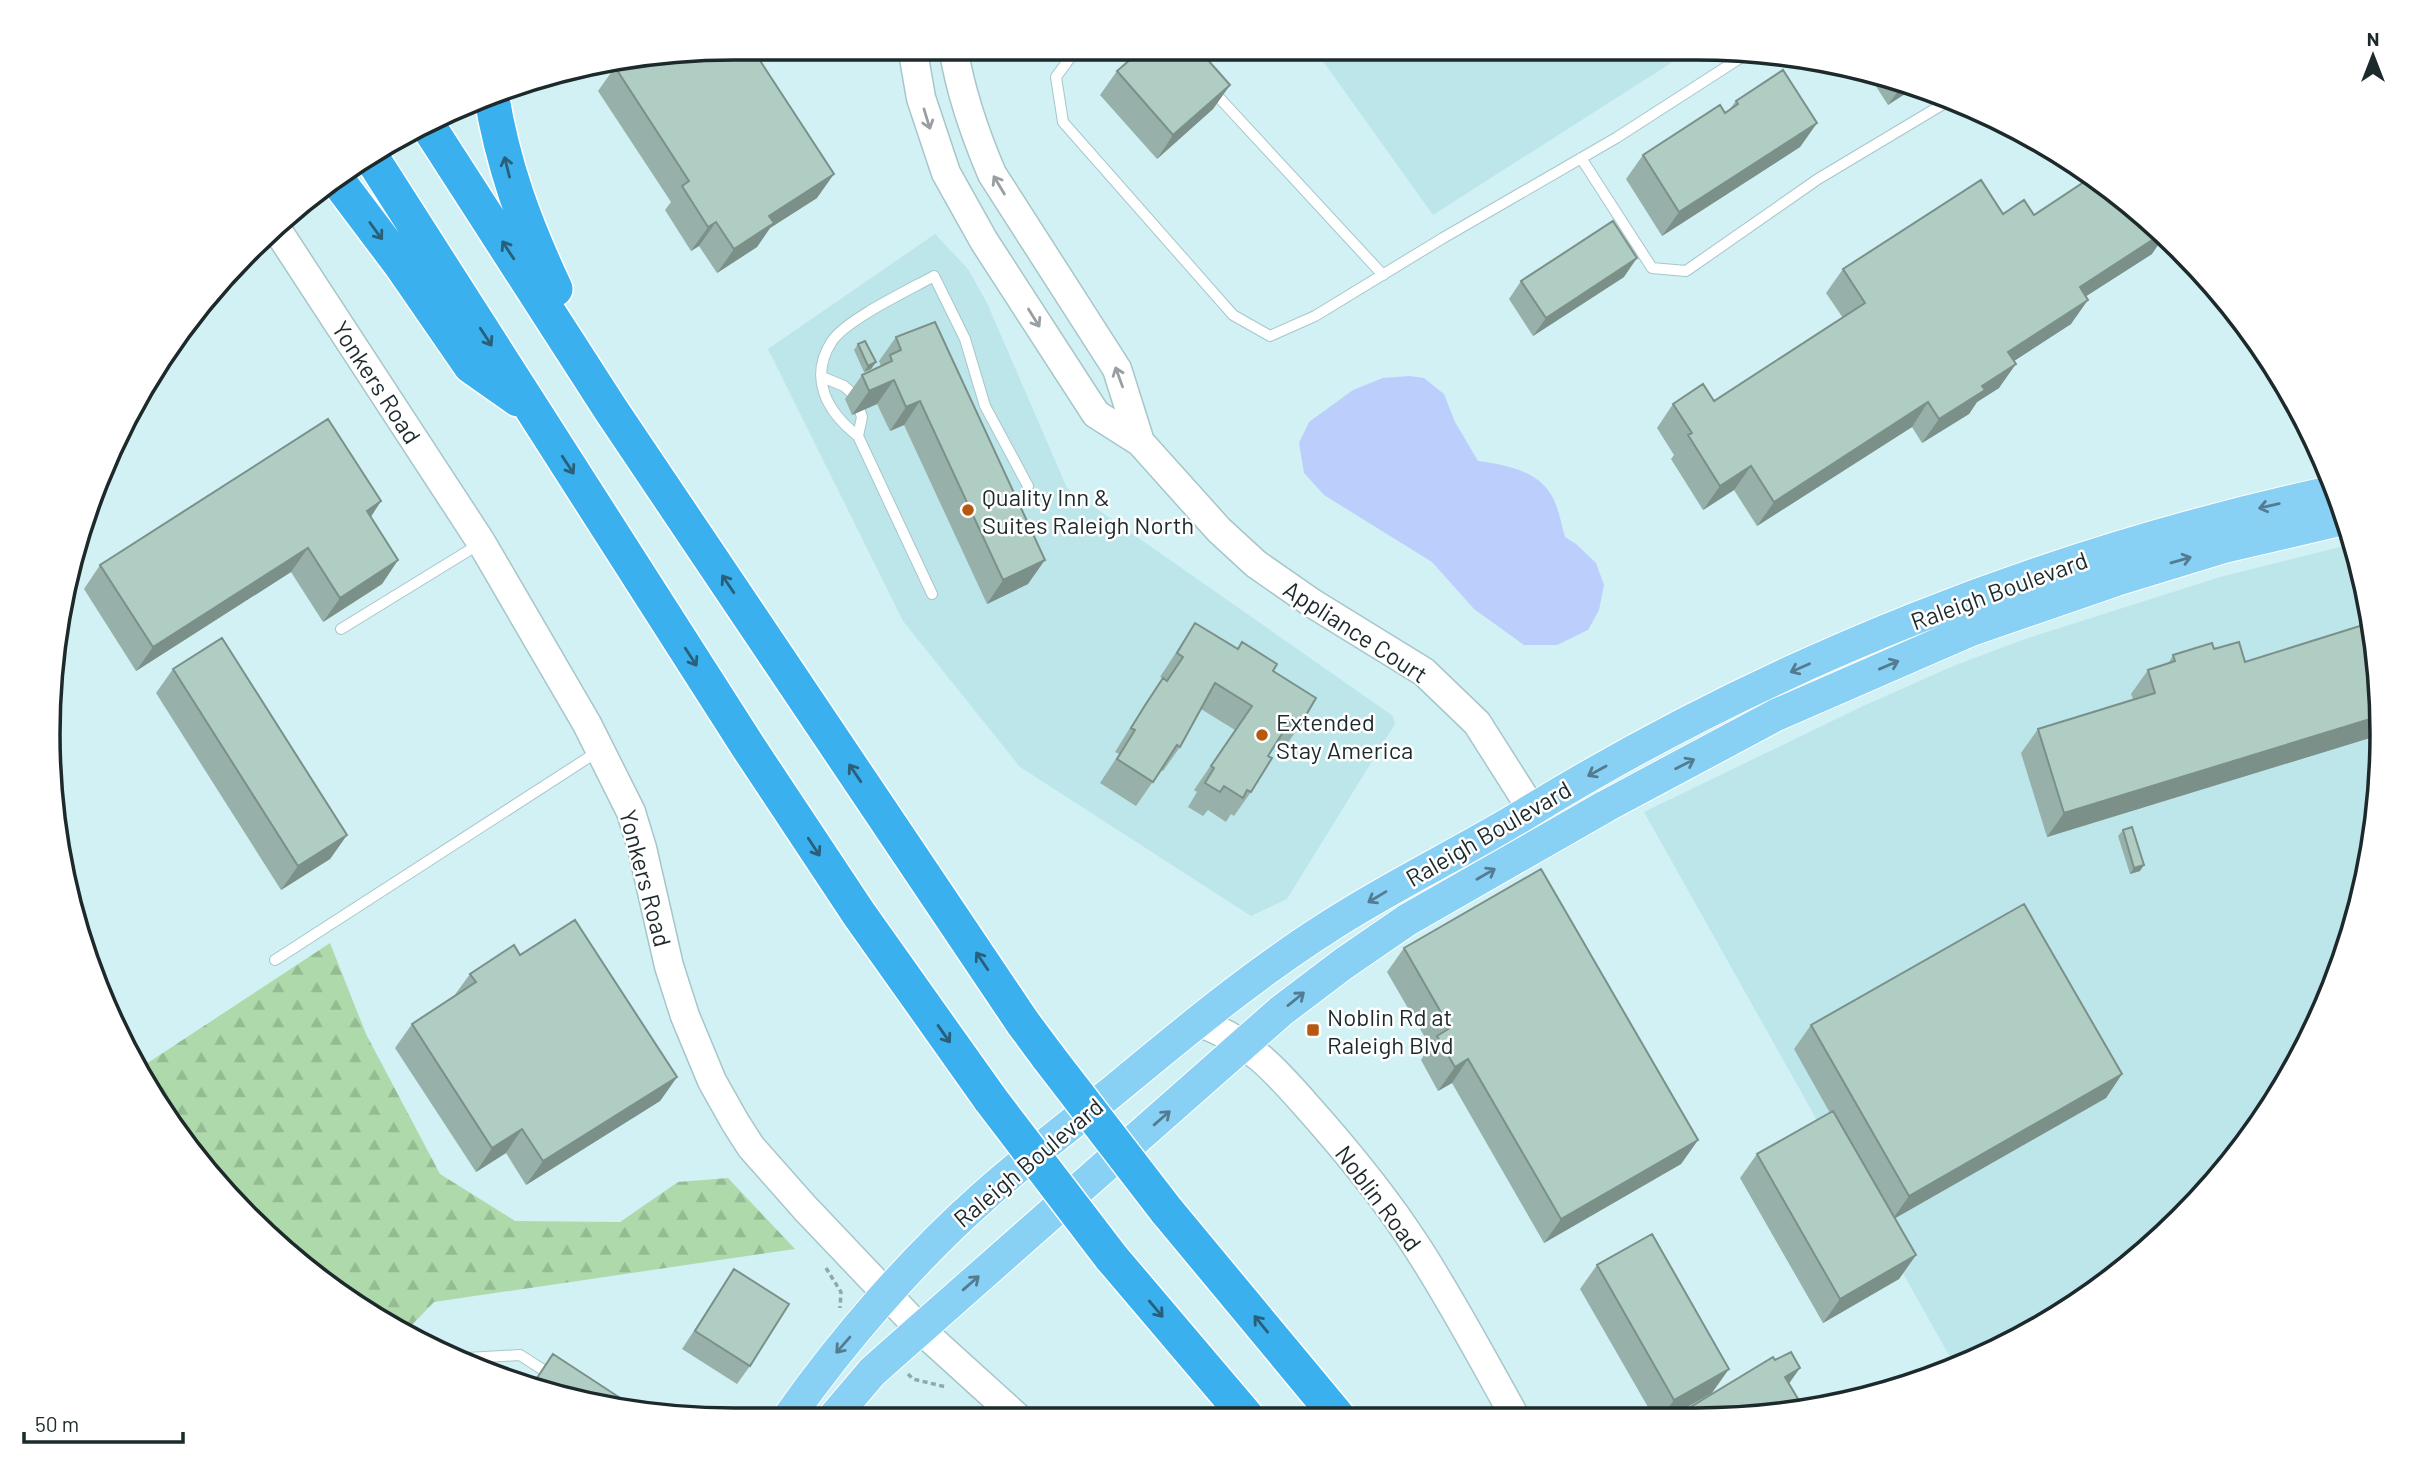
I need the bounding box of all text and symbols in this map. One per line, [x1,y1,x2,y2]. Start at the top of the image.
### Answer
north arrow [2338,21,2408,91]
text: N [2367,27,2379,50]
one-way arrow [921,107,934,129]
one-way arrow [500,157,513,179]
one-way arrow [991,175,1005,195]
one-way arrow [369,221,384,240]
one-way arrow [500,240,514,260]
one-way arrow [1027,308,1042,327]
street label: Yonkers Road [327,315,427,449]
one-way arrow [479,326,493,346]
one-way arrow [1112,367,1124,389]
one-way arrow [561,455,575,474]
place label: Quality Inn & Suites Raleigh North [982,482,1194,539]
one-way arrow [2258,500,2281,513]
marker: Quality Inn & Suites Raleigh North [960,502,976,518]
street label: Raleigh Boulevard [1907,545,2091,635]
one-way arrow [2170,553,2192,566]
street label: Appliance Court [1278,574,1434,688]
one-way arrow [721,575,735,594]
one-way arrow [684,646,698,666]
one-way arrow [1878,657,1900,670]
one-way arrow [1790,662,1811,675]
place label: Extended Stay America [1276,707,1413,764]
marker: Extended Stay America [1254,727,1270,743]
one-way arrow [1674,757,1695,771]
one-way arrow [848,763,862,783]
one-way arrow [1588,764,1608,778]
street label: Raleigh Boulevard [1400,774,1576,892]
street label: Yonkers Road [614,806,678,950]
one-way arrow [808,837,822,857]
one-way arrow [1476,867,1496,881]
one-way arrow [1368,890,1388,904]
one-way arrow [974,952,988,972]
one-way arrow [1287,991,1305,1007]
place label: Noblin Rd at Raleigh Blvd [1327,1002,1454,1059]
marker: Noblin Rd at Raleigh Blvd [1305,1022,1321,1038]
one-way arrow [937,1024,951,1043]
street label: Raleigh Boulevard [947,1091,1109,1233]
one-way arrow [1153,1110,1171,1126]
street label: Noblin Road [1330,1139,1428,1257]
one-way arrow [962,1275,980,1291]
one-way arrow [1148,1300,1164,1318]
one-way arrow [1253,1316,1269,1334]
one-way arrow [835,1335,851,1353]
scale bar [24,1400,184,1444]
text: 50 m [35,1411,79,1436]

